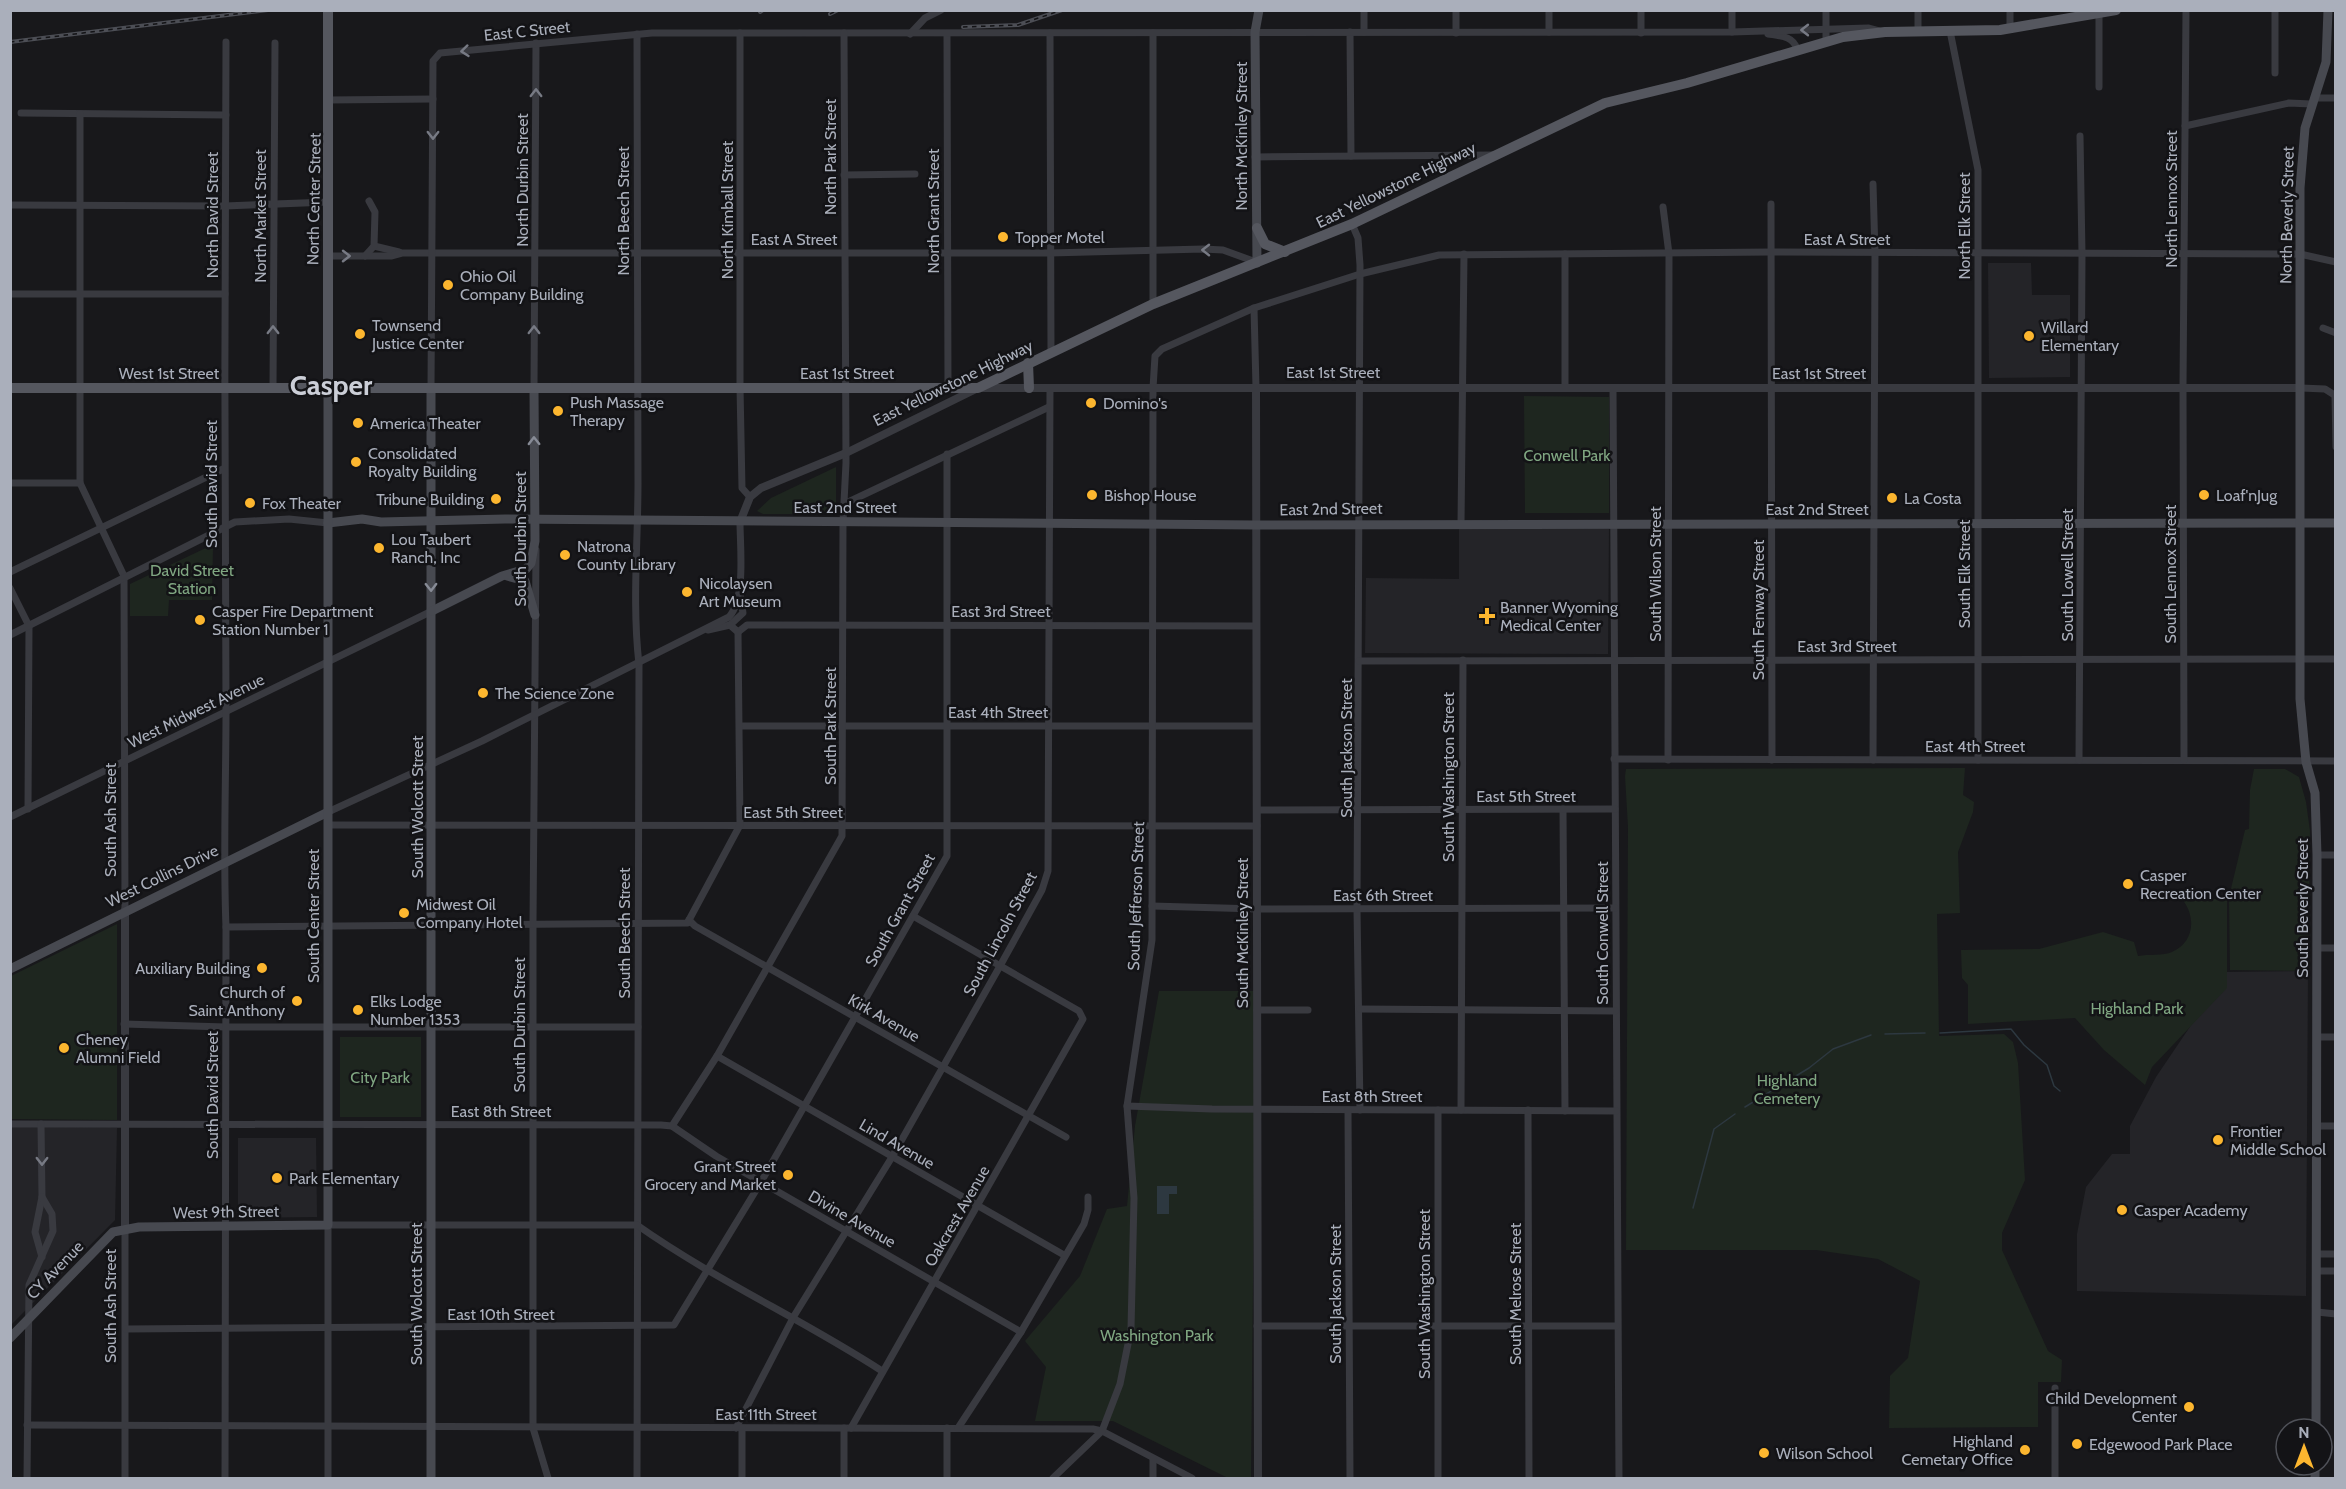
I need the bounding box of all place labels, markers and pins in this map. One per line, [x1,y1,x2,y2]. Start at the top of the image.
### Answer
place label: Topper Motel [1015,228,1105,247]
marker: Topper Motel [996,230,1010,244]
place label: Ohio Oil Company Building [460,267,585,304]
marker: Ohio Oil Company Building [441,278,455,292]
place label: Townsend Justice Center [371,316,465,353]
place label: Willard Elementary [2041,318,2119,355]
marker: Townsend Justice Center [353,327,367,341]
marker: Willard Elementary [2022,329,2036,343]
place label: Push Massage Therapy [570,393,664,430]
place label: Domino's [1103,394,1168,413]
marker: Domino's [1084,396,1098,410]
marker: Push Massage Therapy [551,404,565,418]
place label: America Theater [370,414,481,433]
marker: America Theater [351,416,365,430]
place label: Consolidated Royalty Building [368,444,478,481]
marker: Consolidated Royalty Building [349,455,363,469]
place label: Bishop House [1104,486,1197,505]
place label: Loaf'nJug [2216,486,2278,505]
marker: Bishop House [1085,488,1099,502]
marker: Loaf'nJug [2197,488,2211,502]
place label: La Costa [1904,489,1962,508]
place label: Tribune Building [376,490,485,509]
marker: La Costa [1885,491,1899,505]
marker: Tribune Building [489,492,503,506]
place label: Fox Theater [262,494,342,513]
marker: Fox Theater [243,496,257,510]
place label: Lou Taubert Ranch, Inc [391,530,471,567]
place label: Natrona County Library [577,537,676,574]
marker: Lou Taubert Ranch, Inc [372,541,386,555]
marker: Natrona County Library [558,548,572,562]
place label: Nicolaysen Art Museum [699,574,781,611]
marker: Nicolaysen Art Museum [680,585,694,599]
place label: Banner Wyoming Medical Center [1500,598,1619,635]
place label: Casper Fire Department Station Number 1 [212,602,374,639]
marker: Banner Wyoming Medical Center [1478,607,1496,625]
marker: Casper Fire Department Station Number 1 [193,613,207,627]
place label: The Science Zone [495,684,614,703]
marker: The Science Zone [476,686,490,700]
place label: Casper Recreation Center [2140,866,2262,903]
marker: Casper Recreation Center [2121,877,2135,891]
place label: Midwest Oil Company Hotel [416,895,523,932]
marker: Midwest Oil Company Hotel [397,906,411,920]
place label: Auxiliary Building [135,959,251,978]
marker: Auxiliary Building [255,961,269,975]
place label: Church of Saint Anthony [188,983,286,1020]
place label: Elks Lodge Number 1353 [370,992,460,1029]
marker: Church of Saint Anthony [290,994,304,1008]
marker: Elks Lodge Number 1353 [351,1003,365,1017]
place label: Cheney Alumni Field [76,1030,160,1067]
marker: Cheney Alumni Field [57,1041,71,1055]
place label: Frontier Middle School [2230,1122,2326,1159]
marker: Frontier Middle School [2211,1133,2225,1147]
place label: Grant Street Grocery and Market [644,1157,777,1194]
marker: Grant Street Grocery and Market [781,1168,795,1182]
place label: Park Elementary [289,1169,399,1188]
marker: Park Elementary [270,1171,284,1185]
place label: Casper Academy [2134,1201,2248,1220]
marker: Casper Academy [2115,1203,2129,1217]
place label: Child Development Center [2045,1389,2178,1426]
marker: Child Development Center [2182,1400,2196,1414]
place label: Highland Cemetary Office [1902,1432,2013,1469]
place label: Edgewood Park Place [2089,1435,2233,1454]
marker: Edgewood Park Place [2070,1437,2084,1451]
marker: Highland Cemetary Office [2018,1443,2032,1457]
place label: Wilson School [1776,1444,1873,1463]
marker: Wilson School [1757,1446,1771,1460]

